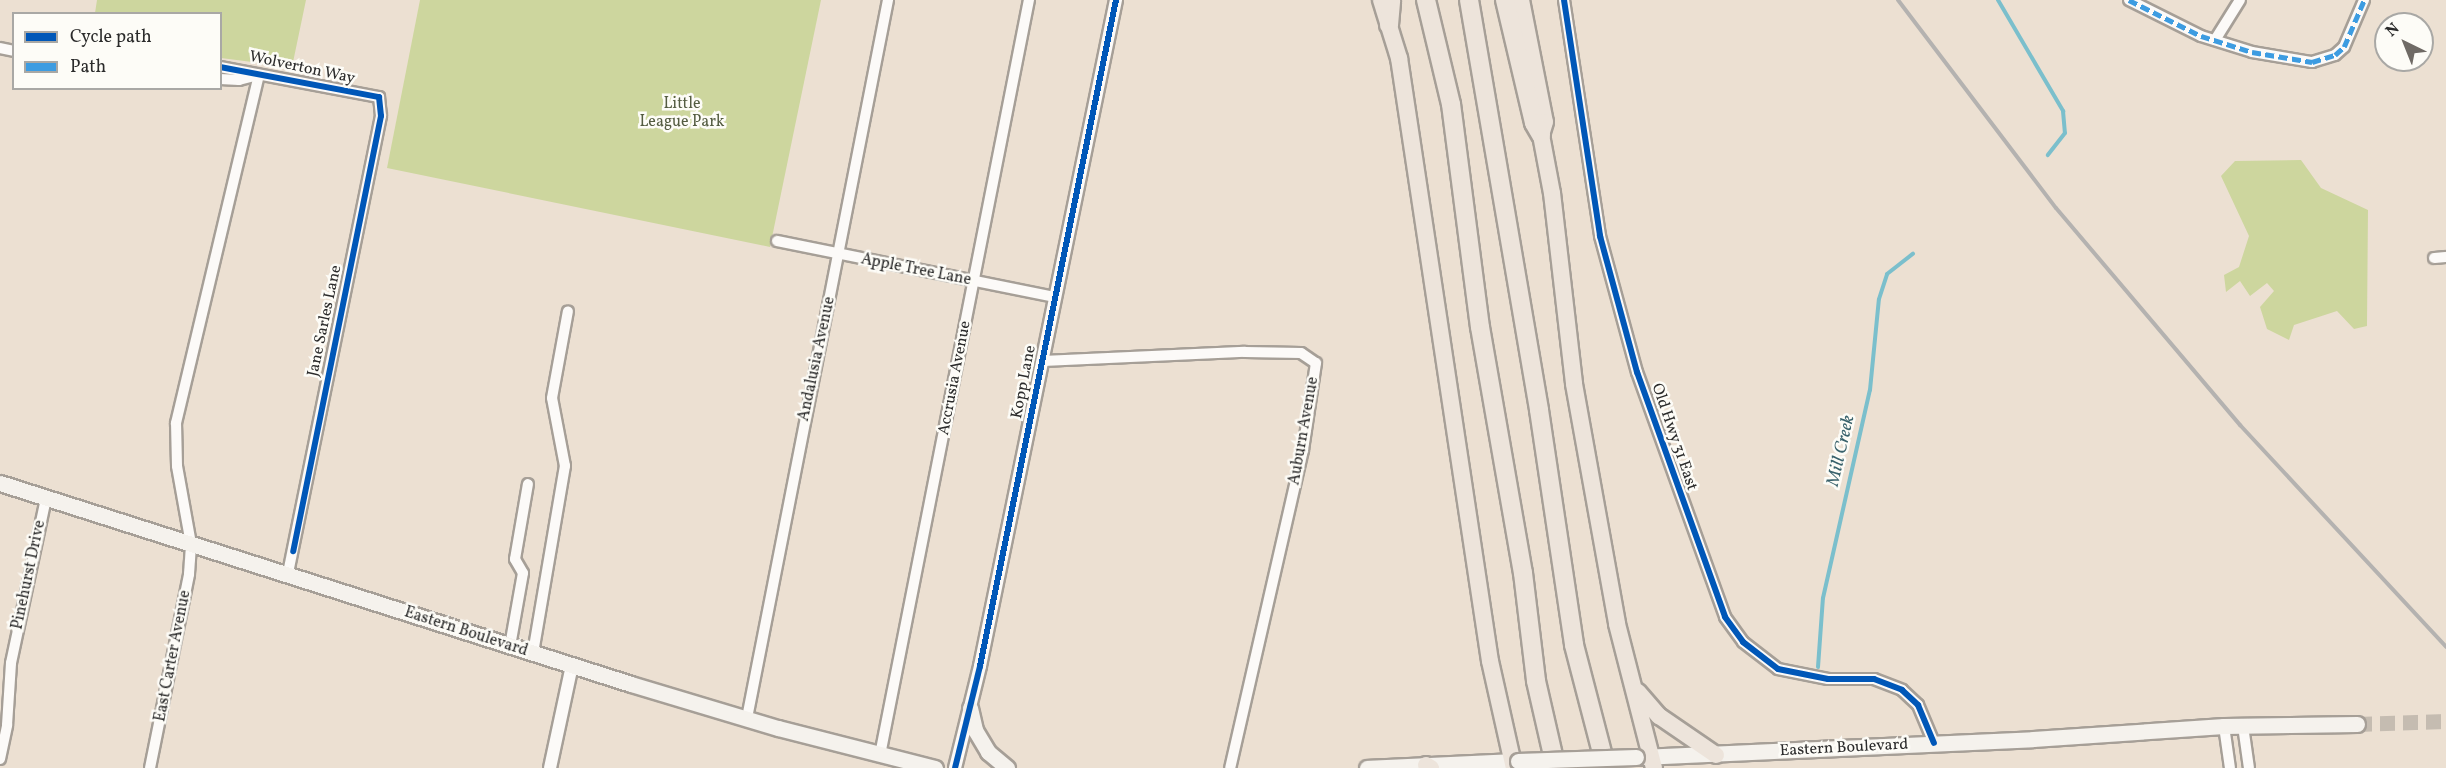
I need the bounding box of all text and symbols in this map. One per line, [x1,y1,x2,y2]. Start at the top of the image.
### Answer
legend [12,12,222,90]
north arrow [2374,12,2434,72]
text: N [2381,18,2405,42]
text: Cycle path [70,25,152,50]
street label: Wolverton Way [247,47,357,89]
text: Path [70,55,106,80]
park label: Little League Park [639,94,725,132]
street label: Apple Tree Lane [859,250,973,290]
street label: Jane Sarles Lane [304,263,346,379]
street label: Andalusia Avenue [794,295,840,423]
street label: Accrusia Avenue [934,319,976,437]
street label: Kopp Lane [1007,344,1041,420]
street label: Auburn Avenue [1285,375,1323,487]
street label: Old Hwy 31 East [1647,381,1701,493]
water label: Mill Creek [1823,413,1861,489]
street label: Pinehurst Drive [8,519,50,631]
street label: East Carter Avenue [151,589,195,723]
street label: Eastern Boulevard [402,603,530,661]
street label: Eastern Boulevard [1779,735,1909,761]

